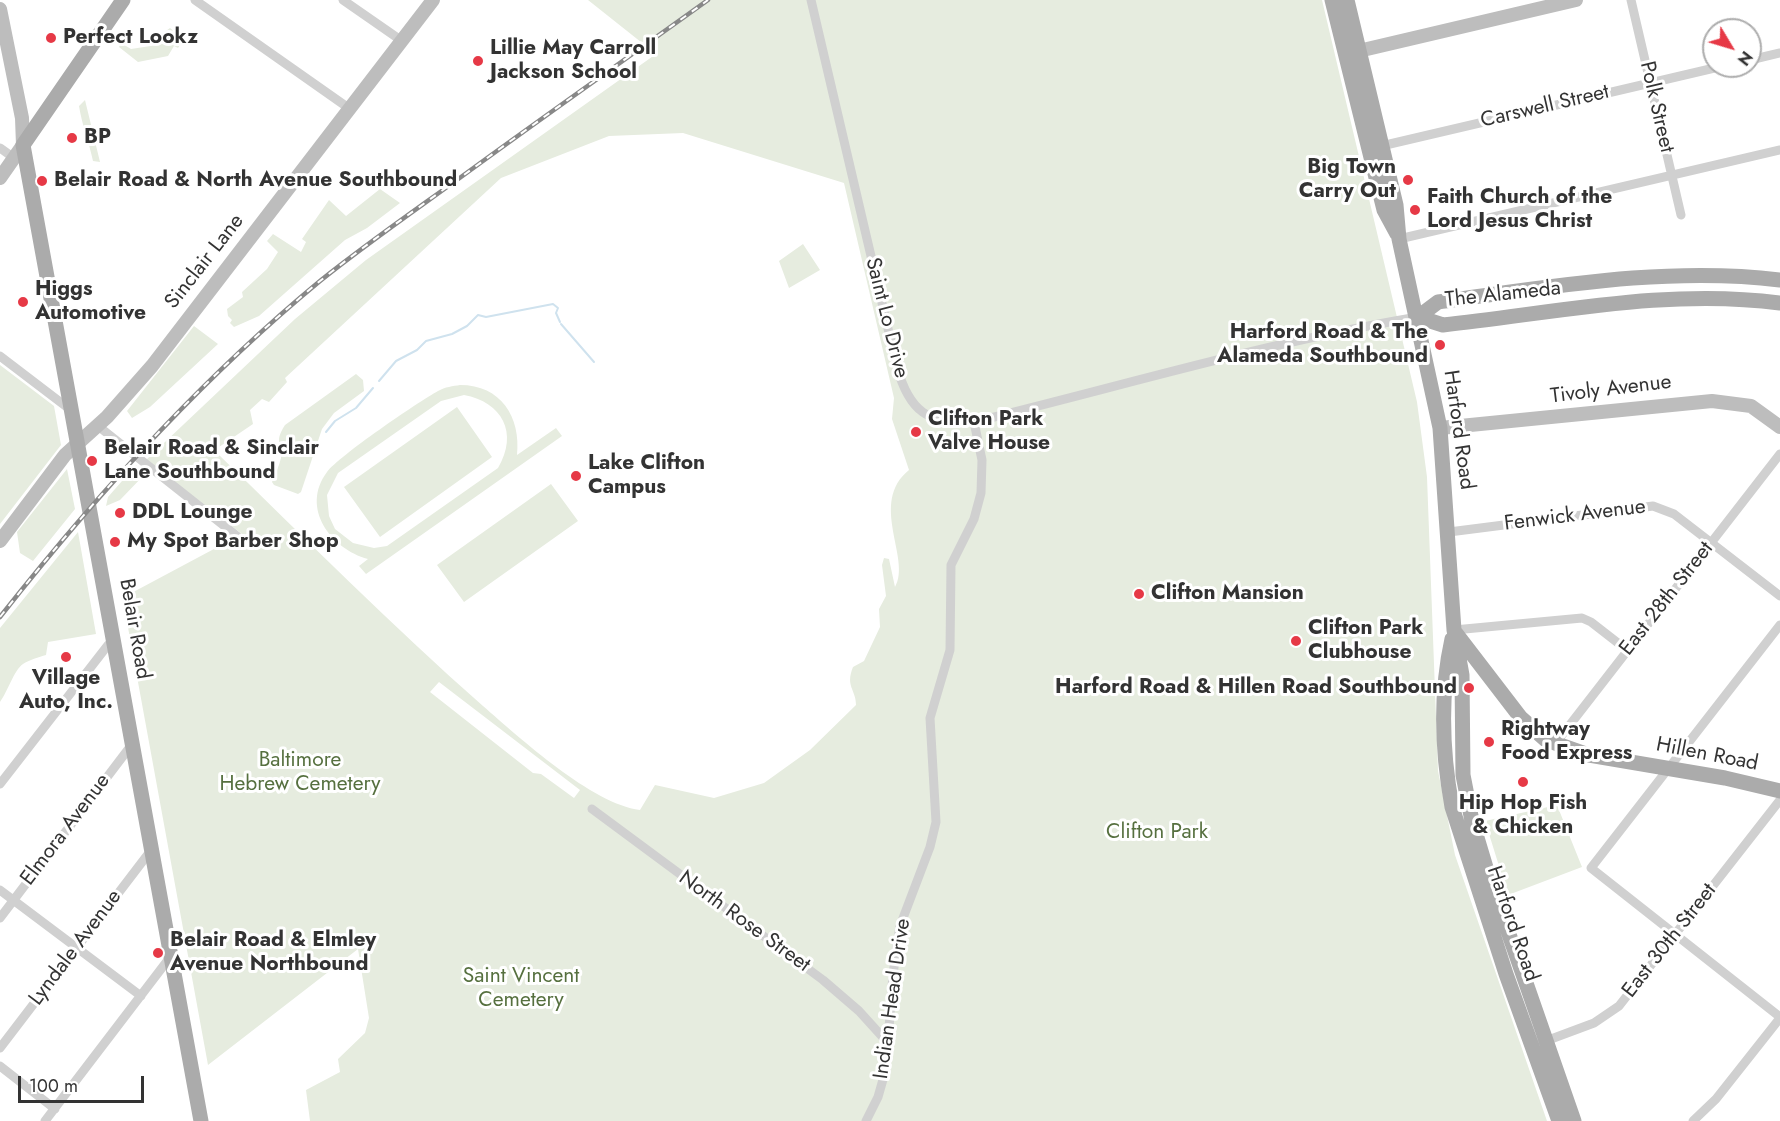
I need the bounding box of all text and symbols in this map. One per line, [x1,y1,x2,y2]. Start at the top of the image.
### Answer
north arrow [1702,18,1762,78]
place label: Perfect Lookz [63,25,198,51]
marker: Perfect Lookz [44,31,58,45]
place label: Lillie May Carroll Jackson School [490,36,656,86]
text: N [1732,46,1758,70]
marker: Lillie May Carroll Jackson School [471,54,485,68]
street label: Polk Street [1633,59,1679,155]
street label: Carswell Street [1478,80,1612,134]
place label: BP [84,125,111,151]
marker: BP [65,131,79,145]
place label: Big Town Carry Out [1299,155,1396,205]
place label: Belair Road & North Avenue Southbound [54,168,457,194]
marker: Big Town Carry Out [1401,173,1415,187]
marker: Belair Road & North Avenue Southbound [35,174,49,188]
place label: Faith Church of the Lord Jesus Christ [1427,185,1612,235]
marker: Faith Church of the Lord Jesus Christ [1408,203,1422,217]
street label: Sinclair Lane [160,210,250,314]
street label: Saint Lo Drive [859,255,913,381]
street label: The Alameda [1444,276,1562,314]
place label: Higgs Automotive [35,277,146,327]
marker: Higgs Automotive [16,295,30,309]
place label: Harford Road & The Alameda Southbound [1217,320,1428,370]
marker: Harford Road & The Alameda Southbound [1433,338,1447,352]
street label: Harford Road [1437,369,1479,491]
street label: Tivoly Avenue [1549,370,1673,410]
place label: Clifton Park Valve House [928,407,1050,457]
marker: Clifton Park Valve House [909,425,923,439]
place label: Belair Road & Sinclair Lane Southbound [104,436,319,486]
place label: Lake Clifton Campus [588,451,705,501]
marker: Belair Road & Sinclair Lane Southbound [85,454,99,468]
marker: Lake Clifton Campus [569,469,583,483]
street label: Fenwick Avenue [1503,495,1647,537]
place label: DDL Lounge [132,500,253,526]
marker: DDL Lounge [113,506,127,520]
place label: My Spot Barber Shop [127,529,339,555]
marker: My Spot Barber Shop [108,535,122,549]
street label: East 28th Street [1615,537,1719,661]
street label: Belair Road [113,577,155,681]
place label: Clifton Mansion [1151,581,1304,607]
marker: Clifton Mansion [1132,587,1146,601]
place label: Clifton Park Clubhouse [1308,616,1423,666]
marker: Clifton Park Clubhouse [1289,634,1303,648]
marker: Village Auto, Inc. [59,650,73,664]
place label: Village Auto, Inc. [19,666,113,716]
place label: Harford Road & Hillen Road Southbound [1055,675,1457,701]
marker: Harford Road & Hillen Road Southbound [1462,681,1476,695]
place label: Rightway Food Express [1501,717,1632,767]
street label: Hillen Road [1654,733,1760,777]
marker: Rightway Food Express [1482,735,1496,749]
park label: Baltimore Hebrew Cemetery [219,748,381,798]
street label: Elmora Avenue [16,769,116,891]
marker: Hip Hop Fish & Chicken [1516,775,1530,789]
place label: Hip Hop Fish & Chicken [1459,791,1587,841]
park label: Clifton Park [1106,820,1208,846]
street label: Harford Road [1480,863,1544,985]
street label: North Rose Street [673,866,815,978]
street label: East 30th Street [1618,879,1722,1003]
street label: Lyndale Avenue [24,885,128,1011]
street label: Indian Head Drive [869,917,917,1081]
place label: Belair Road & Elmley Avenue Northbound [170,928,376,978]
marker: Belair Road & Elmley Avenue Northbound [151,946,165,960]
park label: Saint Vincent Cemetery [463,964,579,1014]
scale bar [21,1064,147,1102]
text: 100 m [29,1073,78,1099]

